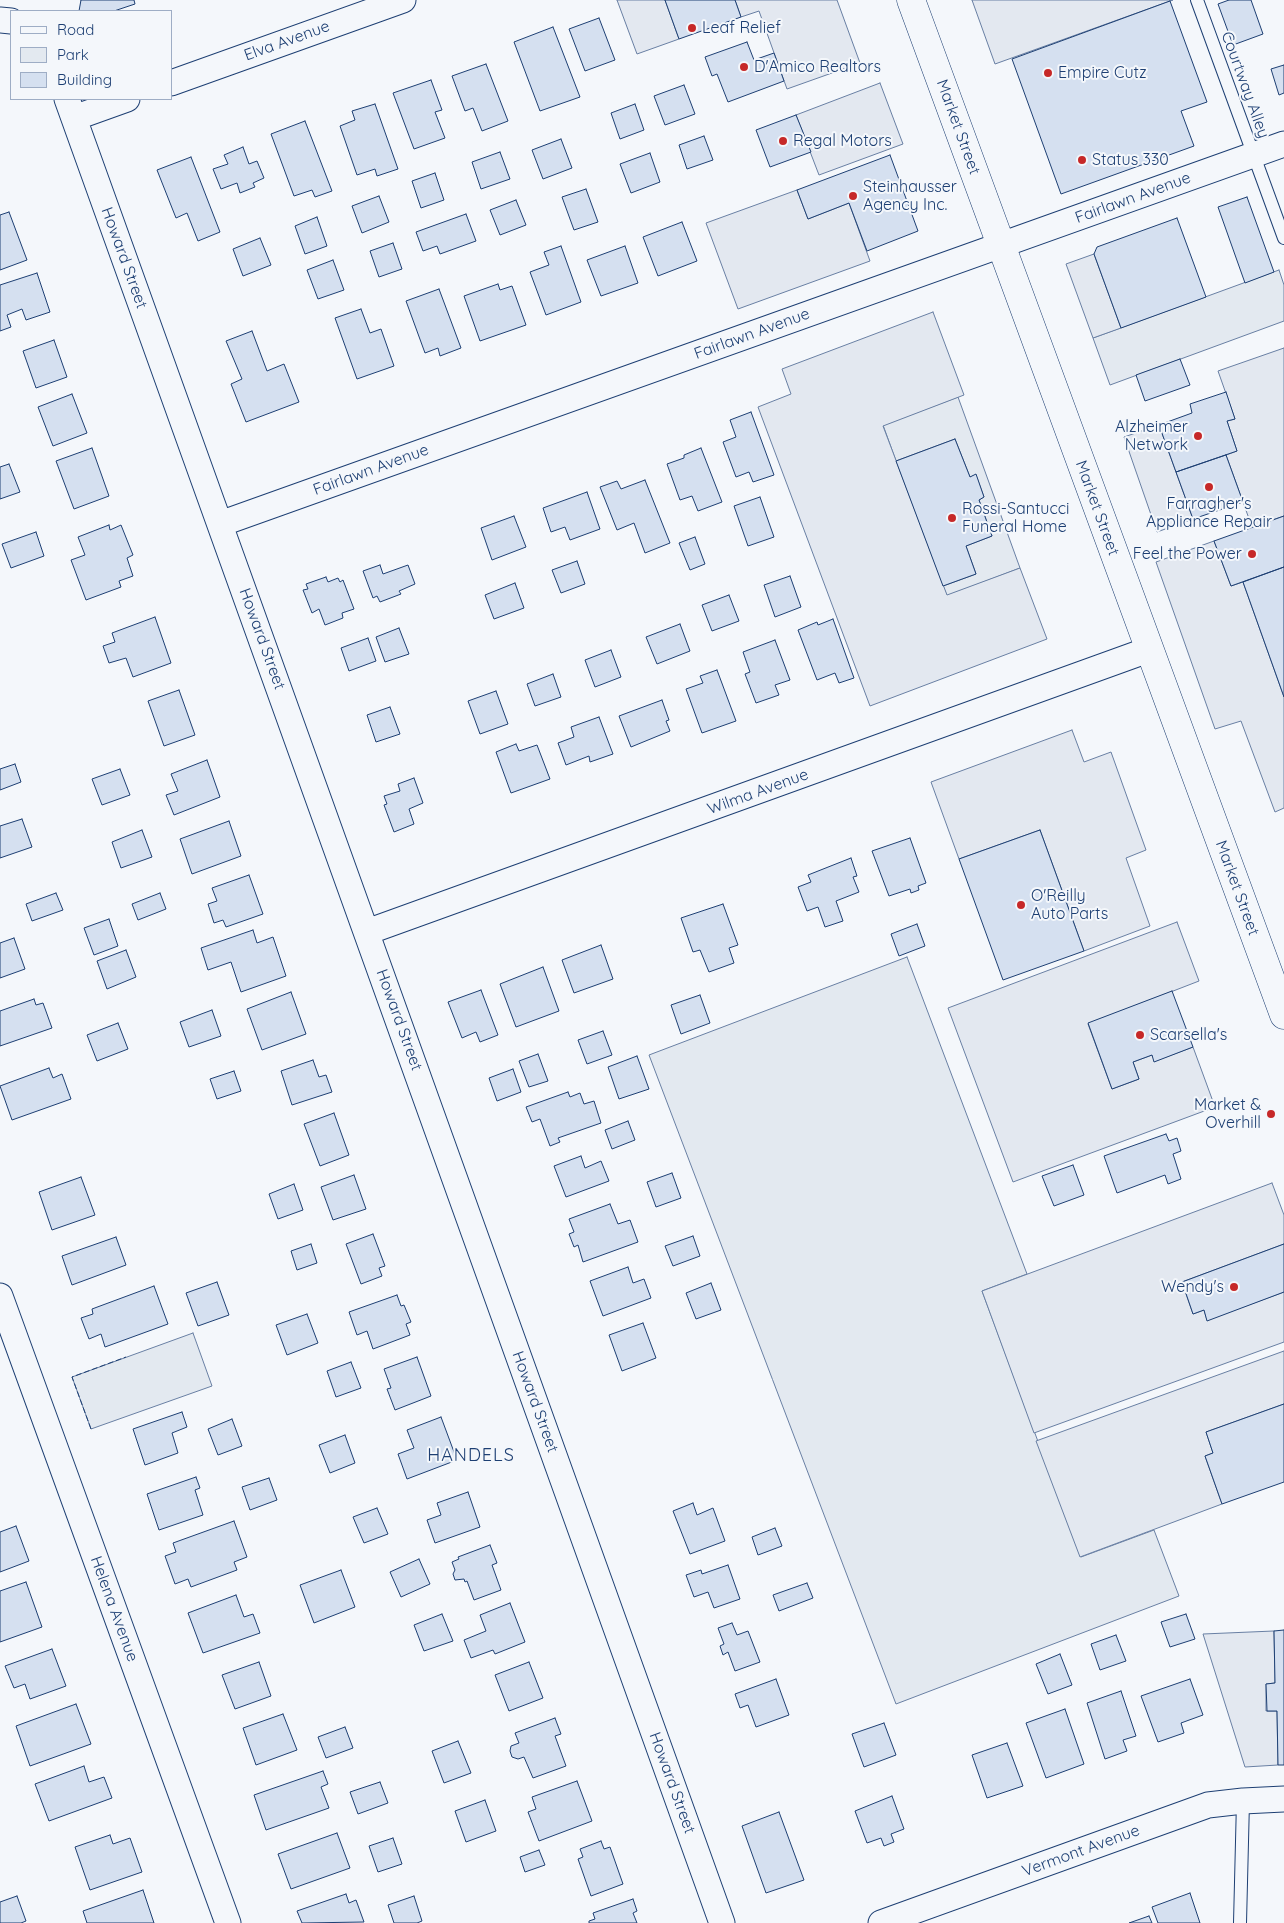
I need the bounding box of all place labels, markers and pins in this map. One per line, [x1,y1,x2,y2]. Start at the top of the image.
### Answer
place label: Leaf Relief [702,18,781,38]
marker: Leaf Relief [686,22,698,34]
place label: D'Amico Realtors [754,57,881,77]
marker: D'Amico Realtors [738,61,750,73]
place label: Empire Cutz [1058,63,1147,83]
marker: Empire Cutz [1042,67,1054,79]
place label: Regal Motors [793,131,892,151]
marker: Regal Motors [777,135,789,147]
place label: Status 330 [1092,150,1169,170]
marker: Status 330 [1076,154,1088,166]
place label: Steinhausser Agency Inc. [863,177,957,215]
marker: Steinhausser Agency Inc. [847,190,859,202]
place label: Alzheimer Network [1115,417,1188,455]
marker: Alzheimer Network [1192,430,1204,442]
marker: Farragher's Appliance Repair [1203,481,1215,493]
place label: Farragher's Appliance Repair [1146,494,1272,532]
place label: Rossi-Santucci Funeral Home [962,499,1069,537]
marker: Rossi-Santucci Funeral Home [946,512,958,524]
place label: Feel the Power [1133,544,1242,564]
marker: Feel the Power [1246,548,1258,560]
place label: O'Reilly Auto Parts [1031,886,1108,924]
marker: O'Reilly Auto Parts [1015,899,1027,911]
place label: Scarsella's [1150,1025,1227,1045]
marker: Scarsella's [1134,1029,1146,1041]
place label: Market & Overhill [1194,1095,1261,1133]
marker: Market & Overhill [1265,1108,1277,1120]
place label: Wendy's [1161,1277,1224,1297]
marker: Wendy's [1228,1281,1240,1293]

